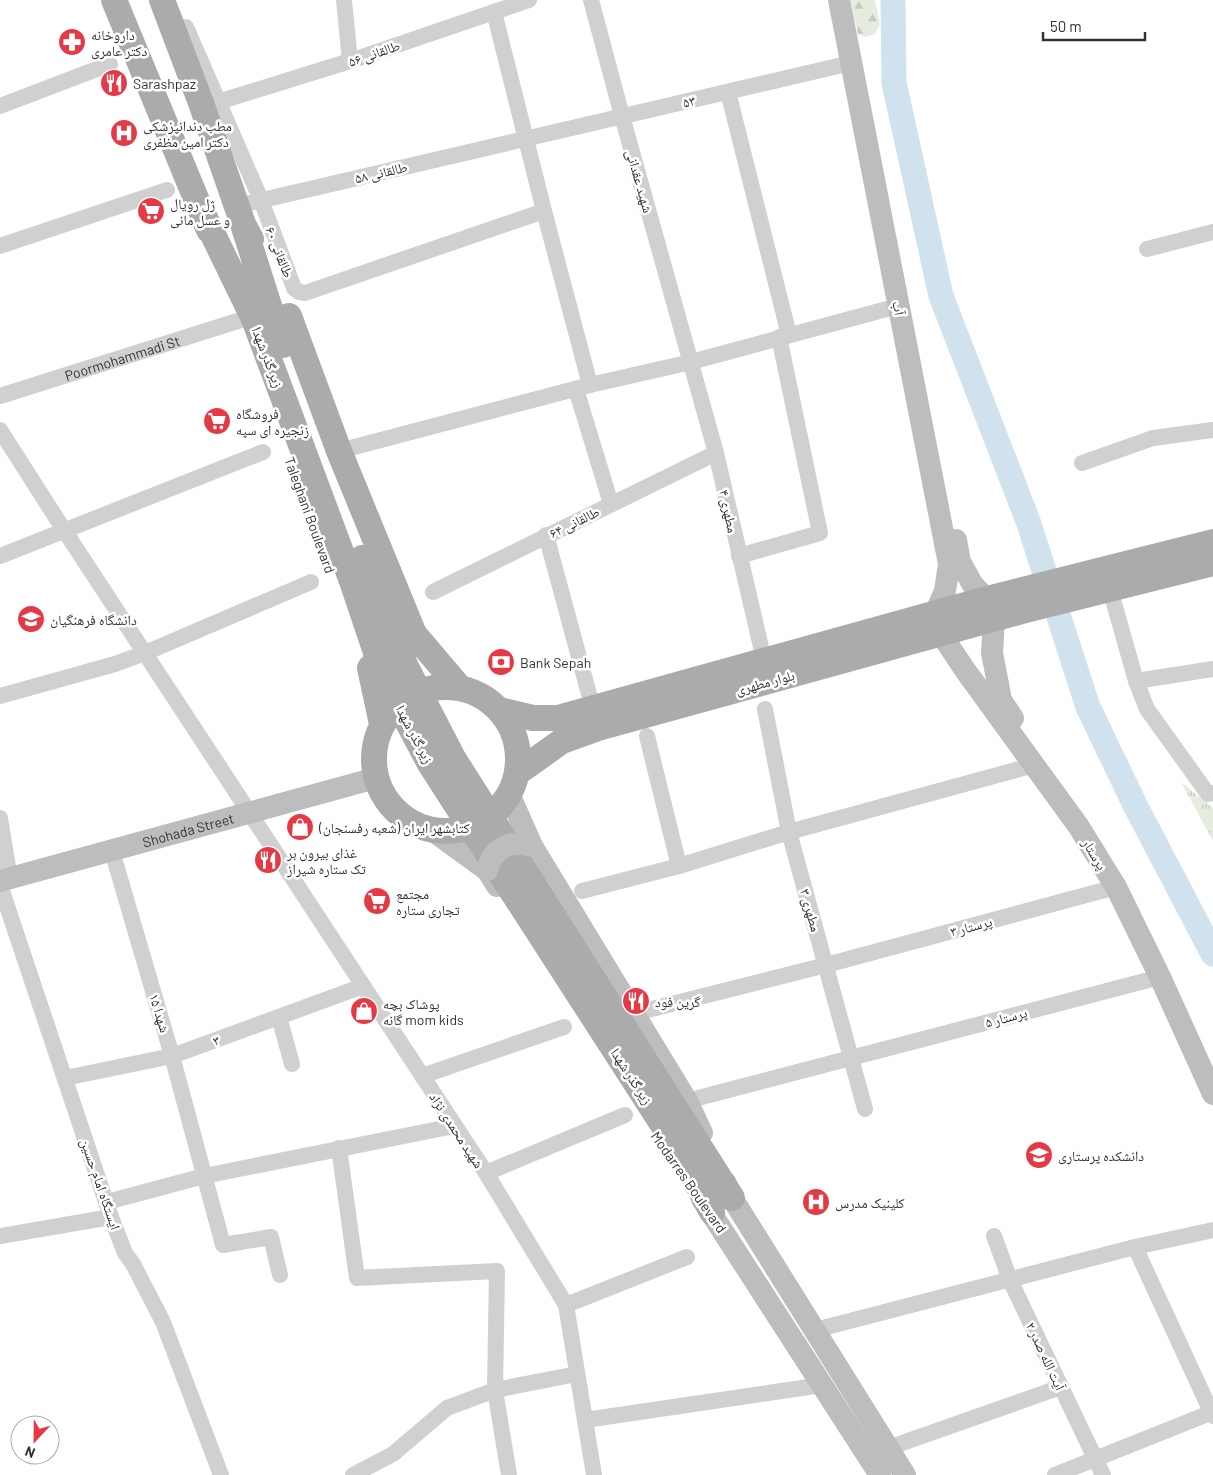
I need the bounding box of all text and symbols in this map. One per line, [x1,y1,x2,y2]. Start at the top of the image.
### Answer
scale bar [1043,10,1146,42]
text: 50 m [1050,17,1082,35]
place label: داروخانه دکتر عامری [91,26,148,60]
pharmacy icon: داروخانه دکتر عامری [57,27,87,57]
street label: طالقانی ۵۶ [346,36,402,71]
restaurant icon: Sarashpaz [99,68,129,98]
place label: Sarashpaz [133,75,196,92]
street label: ۵۳ [681,91,697,111]
place label: مطب دندانپزشکی دکتر امین مظفری [143,117,232,151]
hospital icon: مطب دندانپزشکی دکتر امین مظفری [109,118,139,148]
street label: شهید عقدانی [622,147,657,215]
street label: طالقانی ۵۸ [353,158,409,187]
place label: ژل رویال و عسل مانی [170,195,230,229]
supermarket icon: ژل رویال و عسل مانی [136,196,166,226]
street label: طالقانی ۶۰ [262,224,298,280]
street label: آب [889,299,909,317]
street label: زیر گذر شهدا [248,324,287,390]
street label: Poormohammadi St [62,331,182,384]
place label: فروشگاه زنجیره ای سپه [236,405,309,439]
supermarket icon: فروشگاه زنجیره ای سپه [202,406,232,436]
street label: Taleghani Boulevard [281,455,339,575]
street label: مطهری ۴ [715,488,742,534]
street label: طالقانی ۶۴ [546,503,602,542]
school or university icon: دانشگاه فرهنگیان [16,604,46,634]
place label: دانشگاه فرهنگیان [50,611,137,629]
bank icon: Bank Sepah [486,647,516,677]
place label: Bank Sepah [520,654,591,671]
street label: بلوار مطهری [734,666,797,699]
street label: زیر گذر شهدا [392,702,437,767]
street label: Shohada Street [141,809,236,850]
shop icon: کتابشهر ایران (شعبه رفسنجان) [285,812,315,842]
place label: کتابشهر ایران (شعبه رفسنجان) [318,819,470,837]
street label: پرستار [1078,834,1111,874]
place label: غذای بیرون بر تک ستاره شیراز [286,844,366,878]
restaurant icon: غذای بیرون بر تک ستاره شیراز [253,845,283,875]
place label: مجتمع تجاری ستاره [396,885,460,919]
supermarket icon: مجتمع تجاری ستاره [362,886,392,916]
street label: مطهری ۳ [796,887,825,934]
street label: پرستار ۳ [948,912,994,941]
restaurant icon: گرین فود [621,986,651,1016]
street label: شهدا ۱۵ [146,991,174,1035]
place label: گرین فود [655,993,701,1011]
place label: پوشاک بچه گانه mom kids [383,995,464,1028]
shop icon: پوشاک بچه گانه mom kids [349,996,379,1026]
street label: پرستار ۵ [983,1003,1029,1032]
street label: ۳ [210,1031,222,1049]
street label: زیر گذر شهدا [607,1045,657,1108]
street label: شهید محمدی نژاد [425,1089,488,1172]
street label: Modarres Boulevard [648,1128,730,1236]
street label: ایستگاه امام حسین [76,1136,125,1232]
school or university icon: دانشکده پرستاری [1024,1140,1054,1170]
place label: دانشکده پرستاری [1058,1147,1144,1165]
hospital icon: کلینیک مدرس [801,1187,831,1217]
place label: کلینیک مدرس [835,1194,905,1212]
street label: آیت الله صدر ۲ [1022,1319,1069,1394]
north arrow [10,1415,60,1465]
text: N [22,1443,37,1462]

